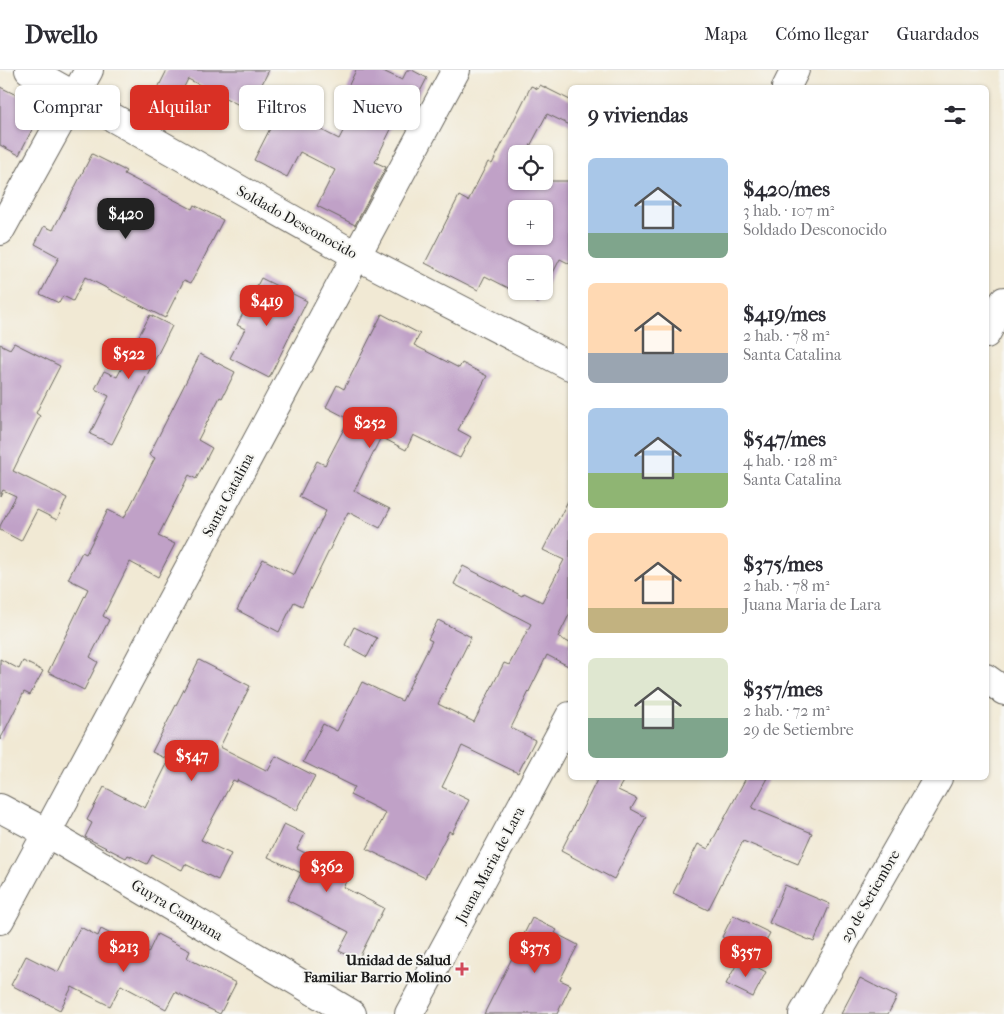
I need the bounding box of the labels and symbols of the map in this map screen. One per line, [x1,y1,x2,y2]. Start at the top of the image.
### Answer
street label: Soldado Desconocido [234,181,361,263]
pin: $420 [96,198,156,240]
pin: $419 [237,284,297,327]
pin: $522 [99,338,159,380]
pin: $252 [340,406,400,449]
street label: Santa Catalina [198,449,258,540]
pin: $547 [162,740,222,782]
street label: Juana Maria de Lara [451,803,529,927]
street label: 29 de Setiembre [836,846,904,945]
pin: $362 [297,850,357,893]
street label: Guyra Campana [128,876,227,945]
pin: $213 [94,930,154,973]
pin: $375 [505,932,565,974]
pin: $357 [716,936,776,978]
place label: Unidad de Salud Familiar Barrio Molino [303,951,452,986]
marker: Unidad de Salud Familiar Barrio Molino [455,962,469,976]

